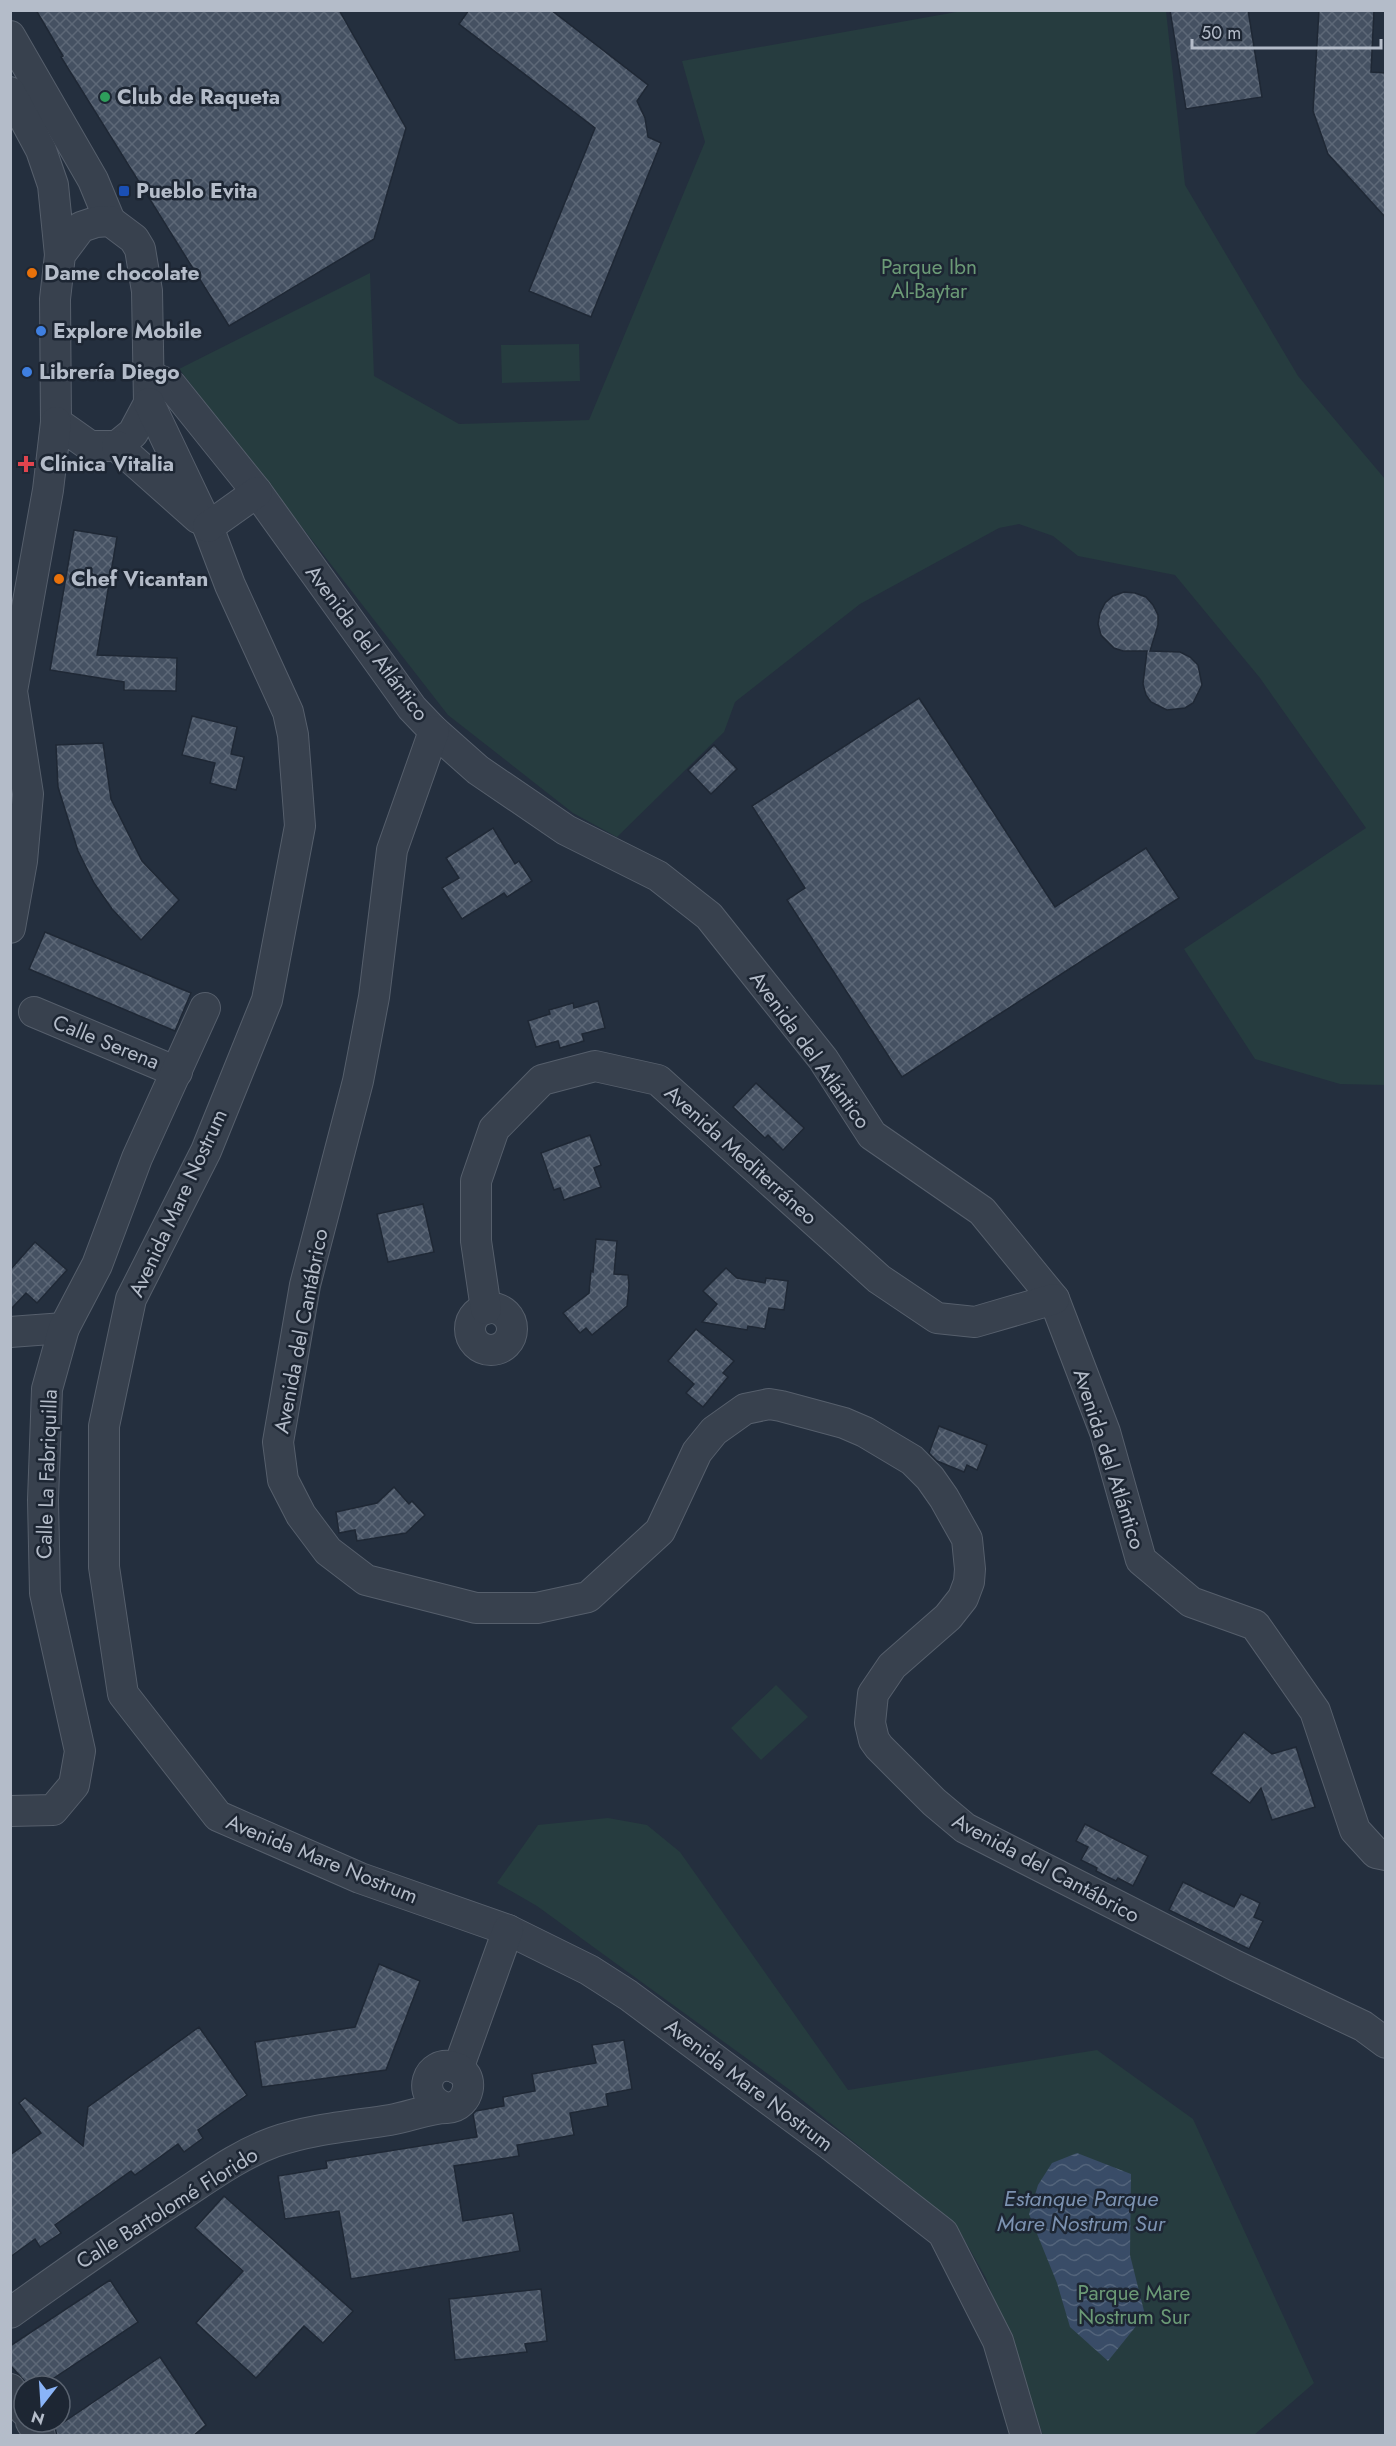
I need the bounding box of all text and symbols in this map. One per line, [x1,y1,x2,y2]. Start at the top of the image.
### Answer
scale bar [1192,12,1381,50]
text: 50 m [1201,20,1241,46]
place label: Club de Raqueta [117,82,280,112]
marker: Club de Raqueta [98,90,112,104]
place label: Pueblo Evita [136,176,258,206]
marker: Pueblo Evita [117,184,131,198]
park label: Parque Ibn Al-Baytar [881,252,977,306]
place label: Dame chocolate [44,258,199,288]
marker: Dame chocolate [25,266,39,280]
place label: Explore Mobile [53,316,202,346]
marker: Explore Mobile [34,324,48,338]
place label: Librería Diego [39,357,180,387]
marker: Librería Diego [20,365,34,379]
place label: Clínica Vitalia [40,449,174,479]
marker: Clínica Vitalia [17,455,35,473]
street label: Avenida del Atlántico [298,559,436,727]
place label: Chef Vicantan [71,564,208,594]
marker: Chef Vicantan [52,572,66,586]
street label: Avenida del Atlántico [743,965,877,1135]
street label: Calle Serena [48,1007,164,1077]
street label: Avenida Mediterráneo [658,1078,824,1232]
street label: Avenida Mare Nostrum [121,1104,235,1302]
street label: Avenida del Cantábrico [266,1226,336,1436]
street label: Avenida del Atlántico [1066,1365,1152,1553]
street label: Calle La Fabriquilla [29,1389,65,1559]
street label: Avenida del Cantábrico [947,1806,1145,1930]
street label: Avenida Mare Nostrum [222,1807,422,1911]
street label: Avenida Mare Nostrum [658,2012,840,2158]
street label: Calle Bartolomé Florido [70,2140,264,2276]
water label: Estanque Parque Mare Nostrum Sur [997,2182,1167,2239]
park label: Parque Mare Nostrum Sur [1078,2278,1191,2332]
north arrow [12,2374,72,2434]
text: N [28,2405,47,2431]

